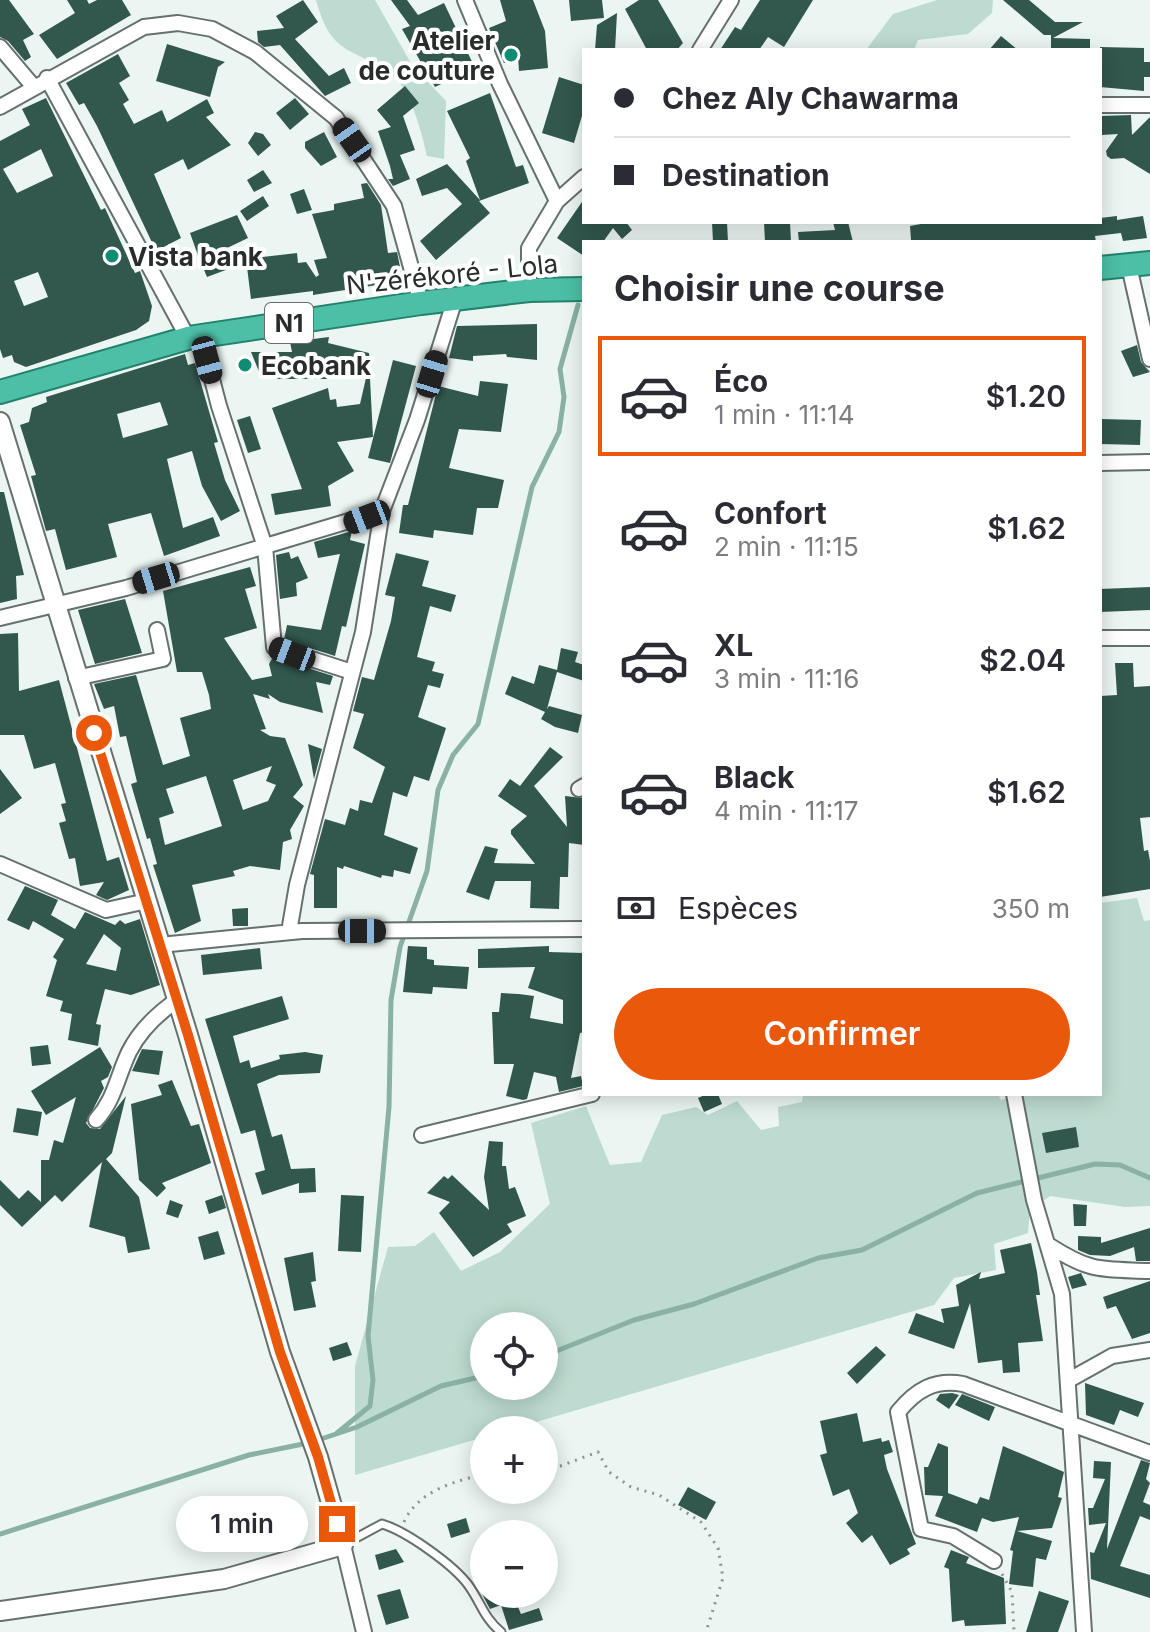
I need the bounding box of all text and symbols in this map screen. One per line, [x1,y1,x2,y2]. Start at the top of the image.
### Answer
place label: Atelier de couture [358,25,495,86]
marker: Atelier de couture [502,46,520,64]
text: Chez Aly Chawarma [662,80,959,116]
car [328,113,376,167]
text: Destination [662,157,830,193]
place label: Vista bank [128,241,263,272]
marker: Vista bank [103,247,121,265]
street label: N'zérékoré - Lola [345,247,559,301]
text: Choisir une course [614,266,945,310]
road number: N1 [265,303,313,343]
car [189,334,225,386]
car [414,348,450,400]
place label: Ecobank [261,350,371,381]
marker: Ecobank [236,356,254,374]
icon: car [618,360,690,432]
text: Éco [714,363,768,399]
text: $1.20 [986,378,1066,414]
text: 1 min · 11:14 [714,399,854,430]
icon: car [618,492,690,564]
text: Confort [714,495,827,531]
car [340,497,394,537]
text: $1.62 [987,510,1066,546]
text: 2 min · 11:15 [714,531,859,562]
car [130,560,182,596]
icon: car [618,624,690,696]
text: XL [714,627,753,663]
car [265,634,319,674]
text: $2.04 [979,642,1066,678]
text: 3 min · 11:16 [714,663,859,694]
route start [76,715,112,751]
icon: car [618,756,690,828]
text: Black [714,759,794,795]
text: $1.62 [987,774,1066,810]
text: 4 min · 11:17 [714,795,859,826]
icon: cash [614,886,658,930]
text: Espèces [678,890,798,926]
text: 350 m [992,893,1070,924]
car [338,919,386,943]
button: Confirmer [614,988,1070,1080]
map controls [470,1312,558,1608]
button: locate [470,1312,558,1400]
button: + [470,1416,558,1504]
callout: 1 min [177,1496,309,1552]
route end [319,1506,355,1542]
text: 1 min [210,1508,274,1539]
button: − [470,1520,558,1608]

